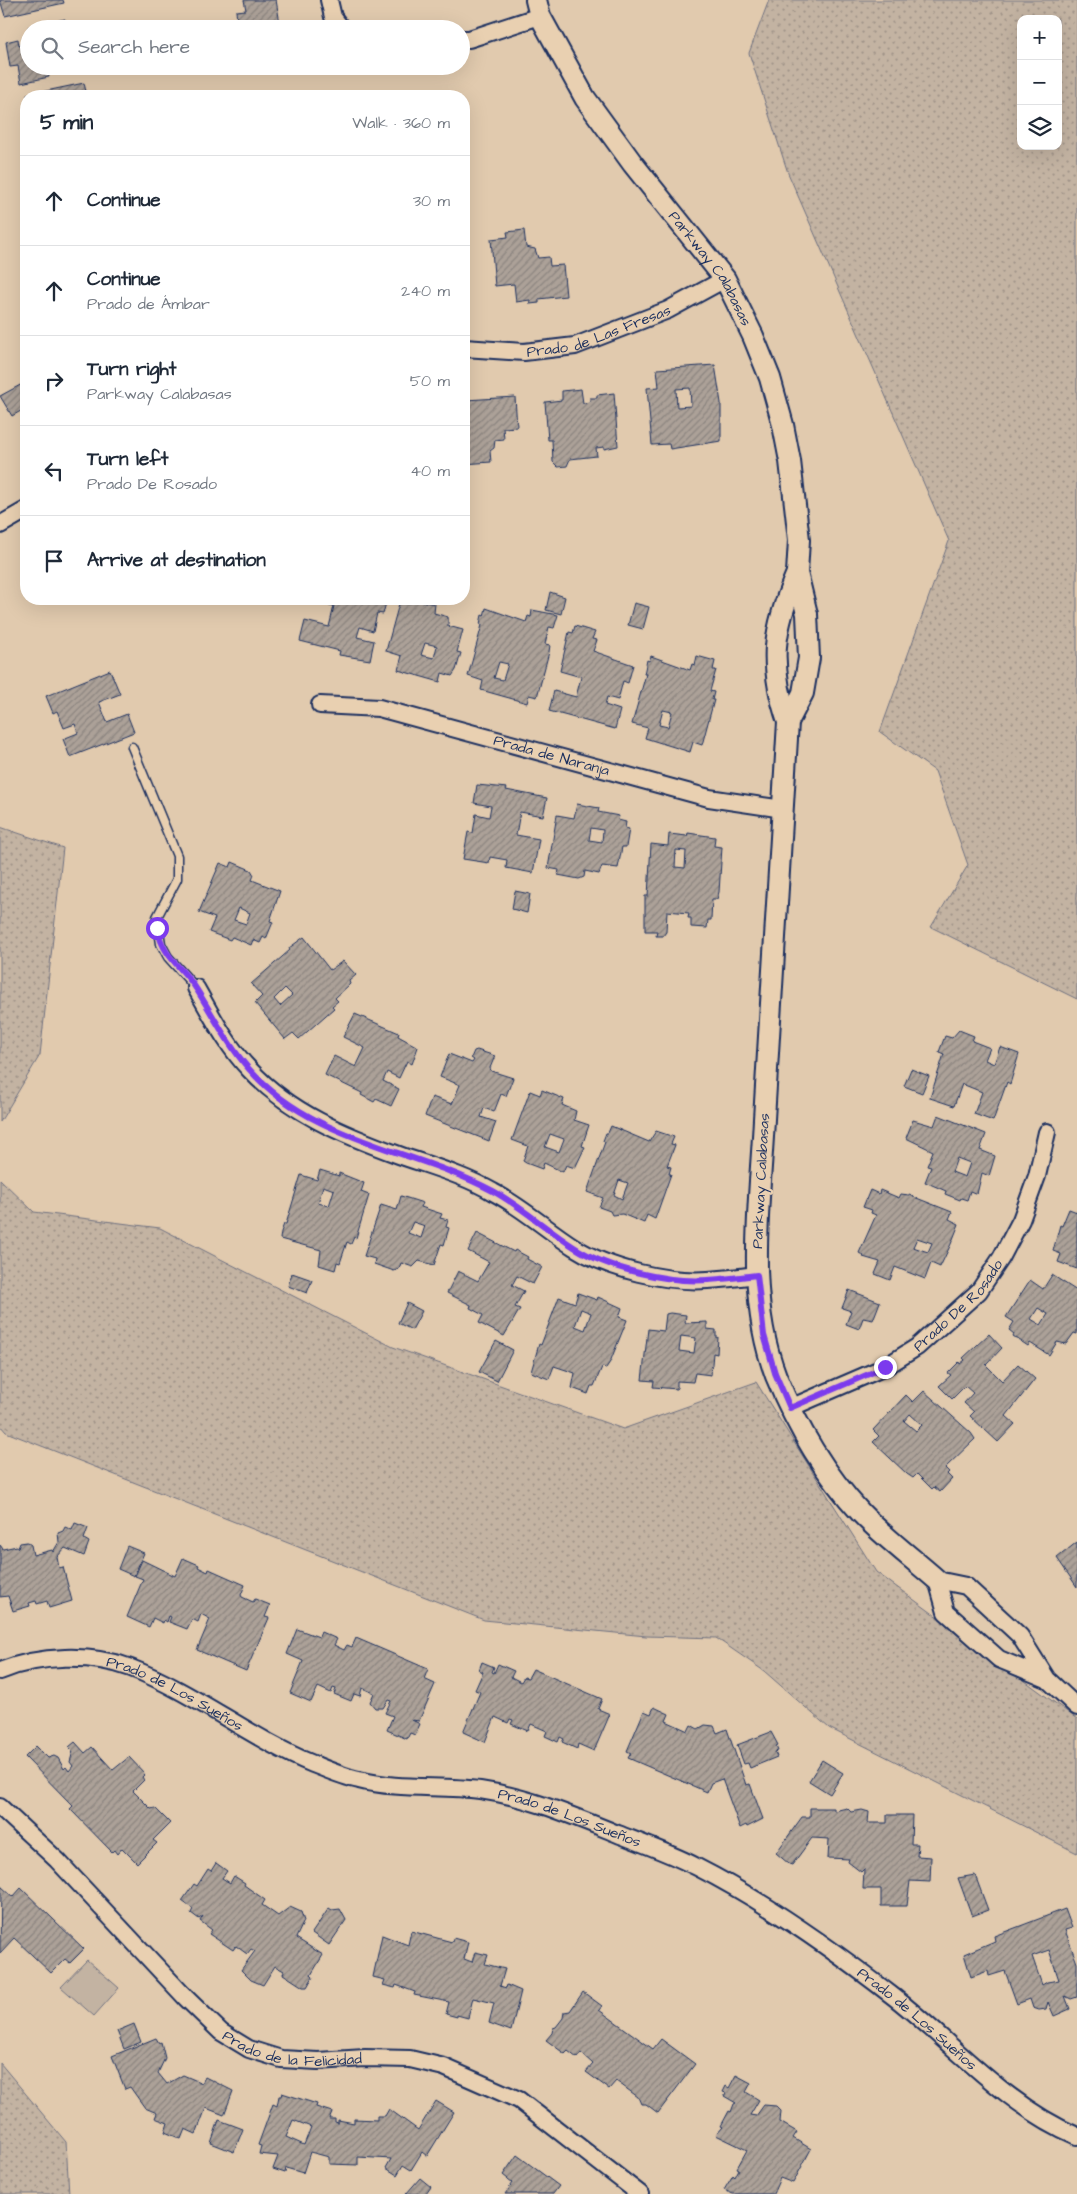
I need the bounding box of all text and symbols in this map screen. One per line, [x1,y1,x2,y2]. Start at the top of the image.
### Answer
map controls [1017,15,1062,150]
button: + [1017,15,1062,60]
search box [20,20,470,75]
icon: search [38,34,66,62]
text: Search here [78,34,190,61]
button: − [1017,60,1062,105]
button: layers [1017,105,1062,150]
text: 5 min [40,108,93,137]
text: Walk · 360 m [352,112,450,134]
icon: ahead [40,187,68,215]
text: Continue [87,187,161,214]
text: 30 m [413,190,450,212]
street label: Parkway Calabasas [664,206,757,330]
text: Continue [87,266,161,293]
icon: ahead [40,277,68,305]
text: 240 m [401,280,450,302]
text: Prado de Ámbar [87,293,210,315]
street label: Prado de Las Fresas [525,299,674,362]
text: Turn right [87,356,176,383]
icon: right [40,367,68,395]
text: 50 m [410,370,450,392]
text: Parkway Calabasas [87,383,232,405]
text: Turn left [87,446,168,473]
icon: left [40,457,68,485]
text: 40 m [410,460,450,482]
text: Prado De Rosado [87,473,217,495]
icon: arrive [40,547,68,575]
text: Arrive at destination [87,547,266,574]
street label: Prada de Naranja [491,729,612,781]
route start [146,917,169,940]
street label: Parkway Calabasas [747,1112,776,1249]
street label: Prado De Rosado [908,1255,1008,1356]
route end [874,1356,897,1379]
street label: Prado de Los Sueños [105,1651,247,1736]
street label: Prado de Los Sueños [496,1783,644,1852]
street label: Prado de Los Sueños [853,1962,982,2075]
street label: Prado de la Felicidad [219,2025,363,2072]

